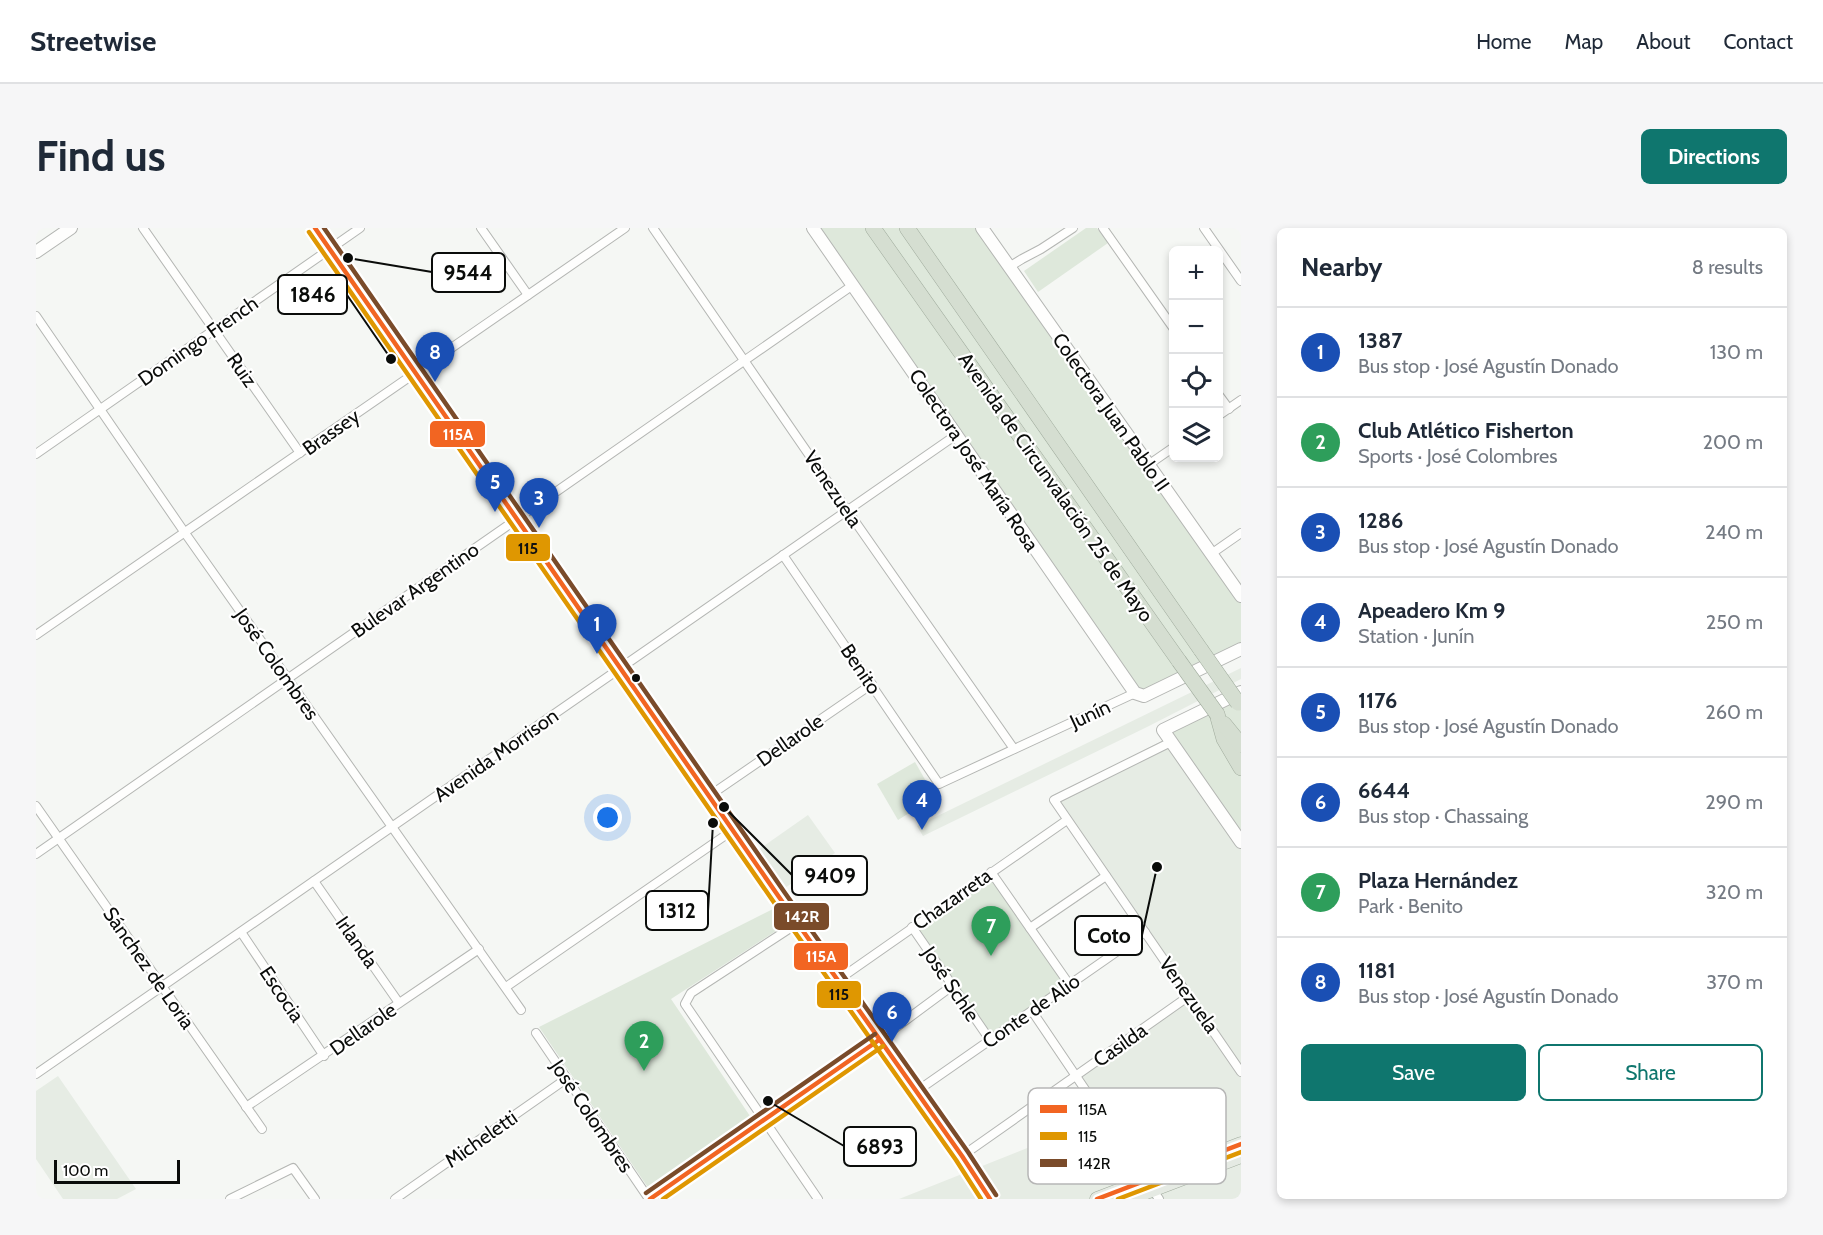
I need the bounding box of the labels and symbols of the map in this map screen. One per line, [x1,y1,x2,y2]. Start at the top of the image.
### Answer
callout: 9544 [432,253,505,292]
text: 9544 [443,260,493,285]
callout: 1846 [278,275,347,314]
text: 1846 [290,282,336,307]
street label: Domingo French [133,291,263,391]
street label: Colectora Juan Pablo II [1047,328,1175,496]
pin: 8 [416,332,454,382]
street label: Ruiz [222,348,262,392]
street label: Avenida de Circunvalación 25 de Mayo [953,348,1159,626]
street label: Colectora José María Rosa [904,364,1044,556]
street label: Brassey [298,404,364,460]
line badge: 115A [429,420,486,448]
text: 115A [443,425,473,444]
street label: Venezuela [799,446,868,532]
pin: 5 [476,462,514,512]
pin: 3 [520,478,558,528]
line badge: 115 [505,533,551,562]
street label: Bulevar Argentino [347,537,483,643]
text: 115 [518,539,538,558]
street label: José Colombres [229,603,324,724]
pin: 1 [578,604,616,654]
street label: Benito [836,639,886,699]
unlabelled marker [630,672,642,684]
street label: Junín [1065,694,1114,734]
street label: Avenida Morrison [429,703,563,807]
street label: Dellarole [752,708,828,772]
pin: 4 [902,780,942,830]
your location [593,803,622,832]
callout: 9409 [792,856,867,895]
text: 9409 [804,863,856,888]
street label: Chazarreta [908,863,996,935]
callout: 1312 [646,891,708,930]
text: 1312 [658,898,696,923]
street label: Sánchez de Loria [98,902,200,1034]
line badge: 142R [773,902,830,931]
pin: 7 [972,906,1010,956]
text: 142R [785,907,819,926]
street label: Irlanda [331,912,384,973]
callout: Coto [1075,916,1142,955]
text: Coto [1087,923,1131,948]
street label: José Schle [917,941,985,1026]
line badge: 115A [793,942,849,971]
text: 115A [806,947,836,966]
street label: Venezuela [1154,952,1224,1038]
street label: Escocia [255,962,310,1027]
street label: Conte de Alio [978,969,1084,1053]
line badge: 115 [816,980,862,1009]
text: 115 [829,985,849,1004]
pin: 6 [872,992,912,1042]
street label: Dellarole [325,997,401,1061]
street label: Casilda [1089,1018,1152,1072]
pin: 2 [624,1022,664,1071]
street label: José Colombres [545,1054,639,1177]
legend [1028,1088,1226,1184]
text: 115A [1078,1100,1107,1119]
street label: Micheletti [440,1105,522,1173]
callout: 6893 [844,1127,916,1166]
text: 115 [1078,1127,1097,1146]
text: 6893 [856,1134,904,1159]
text: 142R [1078,1154,1111,1173]
scale bar [54,1157,180,1184]

